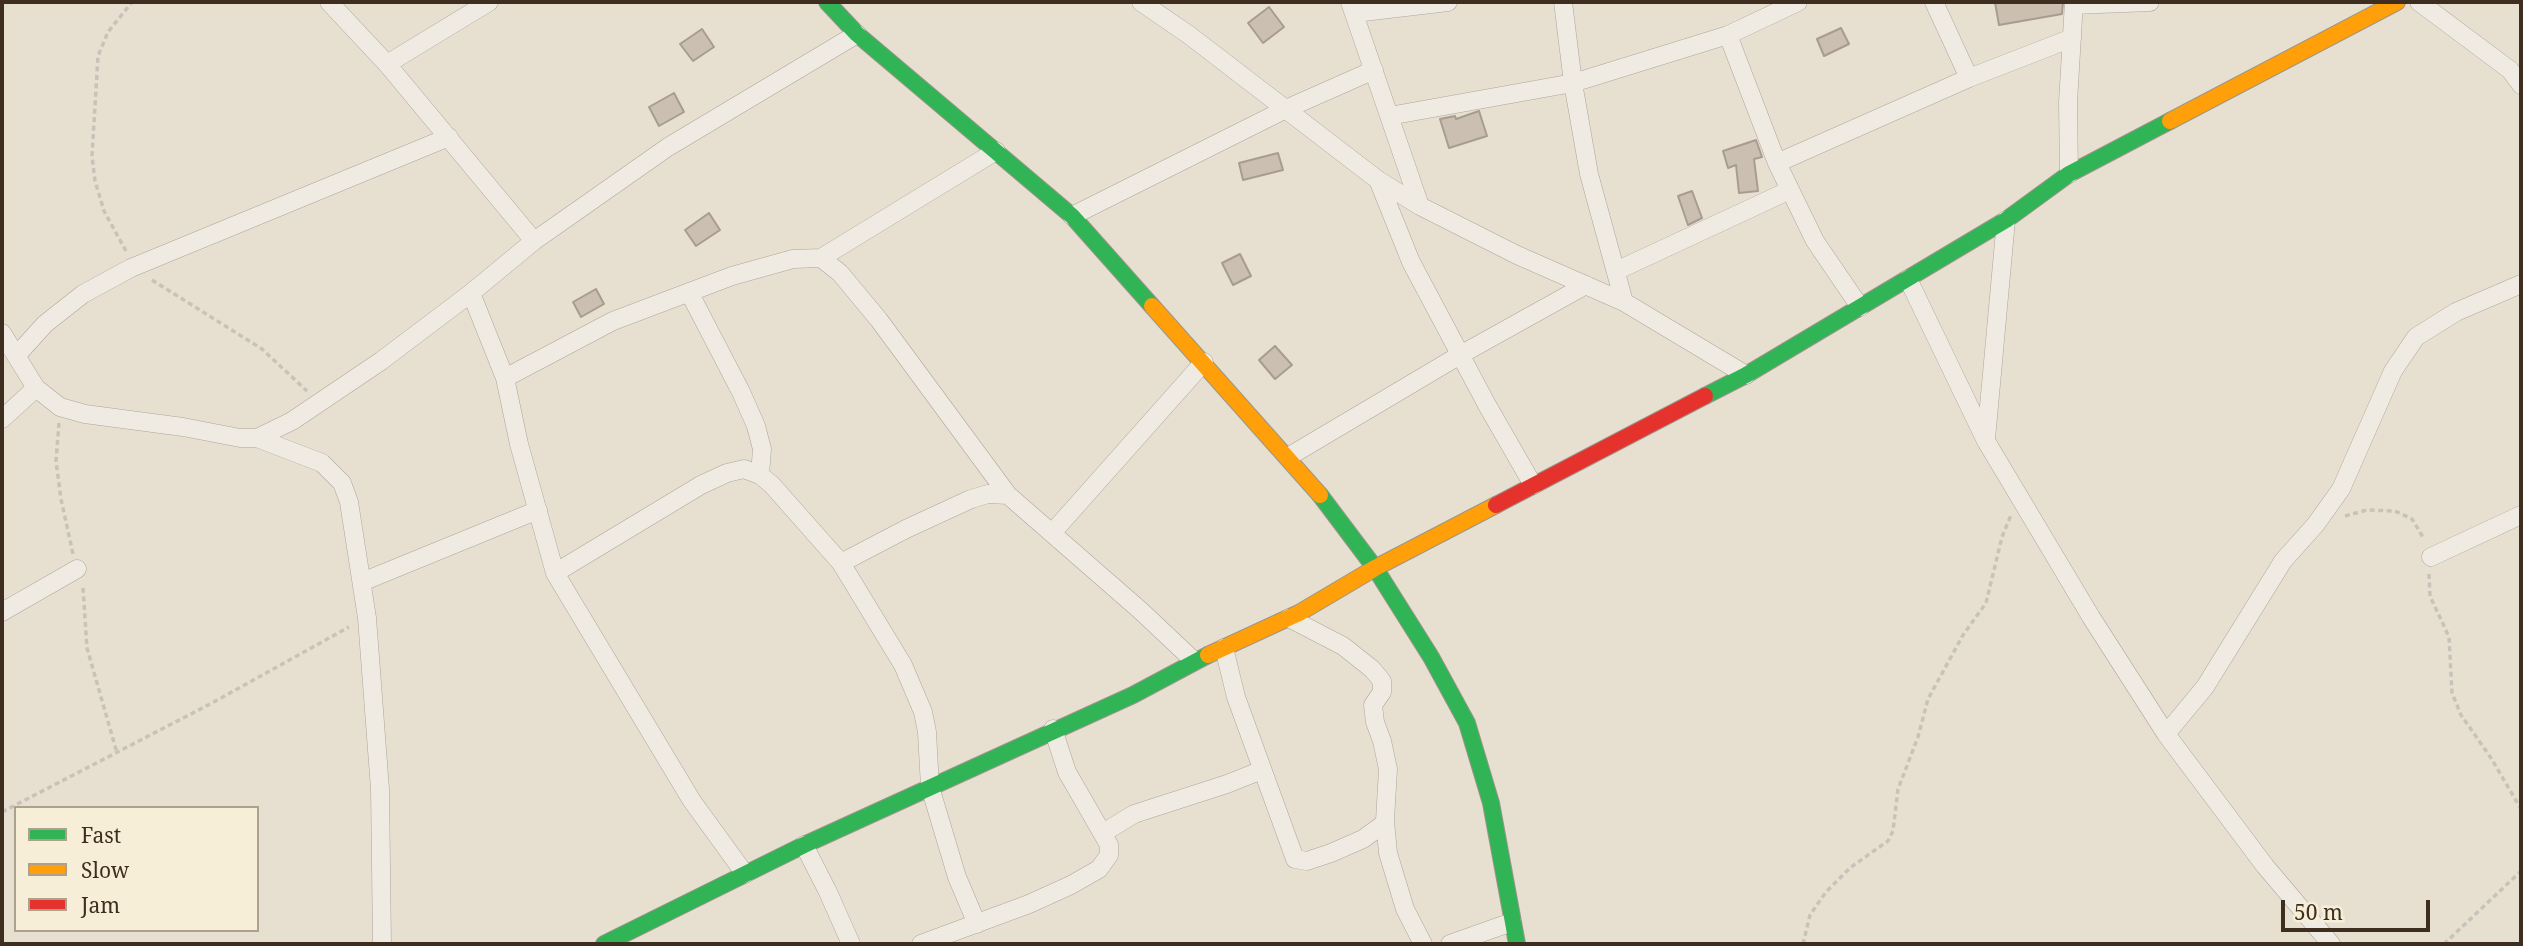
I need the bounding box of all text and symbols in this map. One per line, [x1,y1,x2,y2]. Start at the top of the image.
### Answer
legend [14,806,259,932]
text: Fast [81,821,121,849]
text: Slow [81,856,129,884]
scale bar [2285,886,2434,930]
text: Jam [81,891,120,919]
text: 50 m [2294,898,2343,926]

